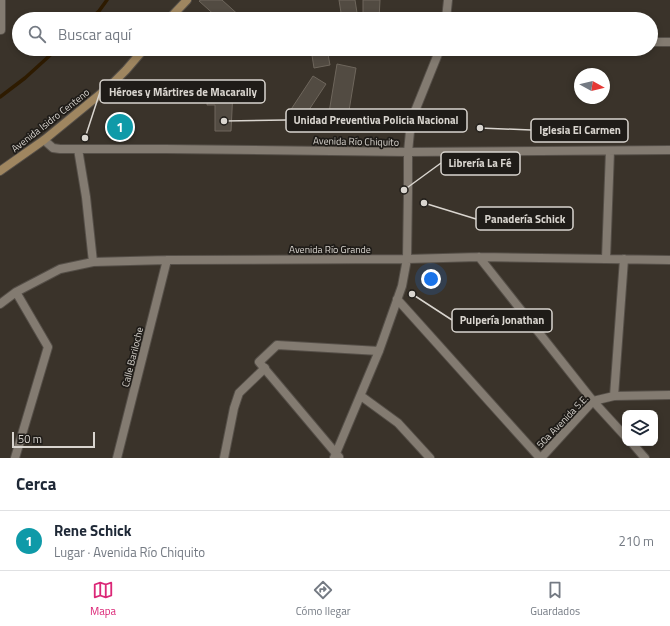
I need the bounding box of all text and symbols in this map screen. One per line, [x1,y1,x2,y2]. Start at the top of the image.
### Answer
search box [12,12,658,56]
icon: search [26,23,48,45]
text: Buscar aquí [58,23,131,46]
north arrow [574,68,610,104]
callout: Héroes y Mártires de Macarally [100,80,265,103]
text: Héroes y Mártires de Macarally [109,84,258,100]
street label: Avenida Isidro Centeno [8,85,93,156]
callout: Unidad Preventiva Policia Nacional [286,109,467,132]
pin: 1 [107,112,133,142]
text: Unidad Preventiva Policia Nacional [293,112,459,128]
callout: Iglesia El Carmen [531,119,628,142]
text: Iglesia El Carmen [539,122,621,138]
street label: Avenida Río Chiquito [313,133,399,150]
callout: Librería La Fé [441,152,520,175]
text: Librería La Fé [448,155,512,171]
callout: Panadería Schick [476,207,573,230]
text: Panadería Schick [485,211,566,227]
street label: Avenida Río Grande [289,242,371,257]
your location [421,269,441,289]
callout: Pulpería Jonathan [452,309,552,332]
text: Pulpería Jonathan [460,312,544,328]
street label: Calle Bariloche [118,325,147,389]
street label: 50a Avenida S.E. [533,391,592,451]
map controls [622,410,658,446]
button: layers [622,410,658,446]
scale bar [12,430,95,449]
text: 50 m [18,431,42,447]
text: Cerca [16,471,56,497]
text: Rene Schick [54,519,132,542]
text: 1 [25,531,33,551]
text: 210 m [618,531,654,551]
text: Lugar · Avenida Río Chiquito [54,542,205,562]
tab: Mapa [90,579,116,619]
tab: Cómo llegar [296,579,350,619]
tab: Guardados [530,579,580,619]

